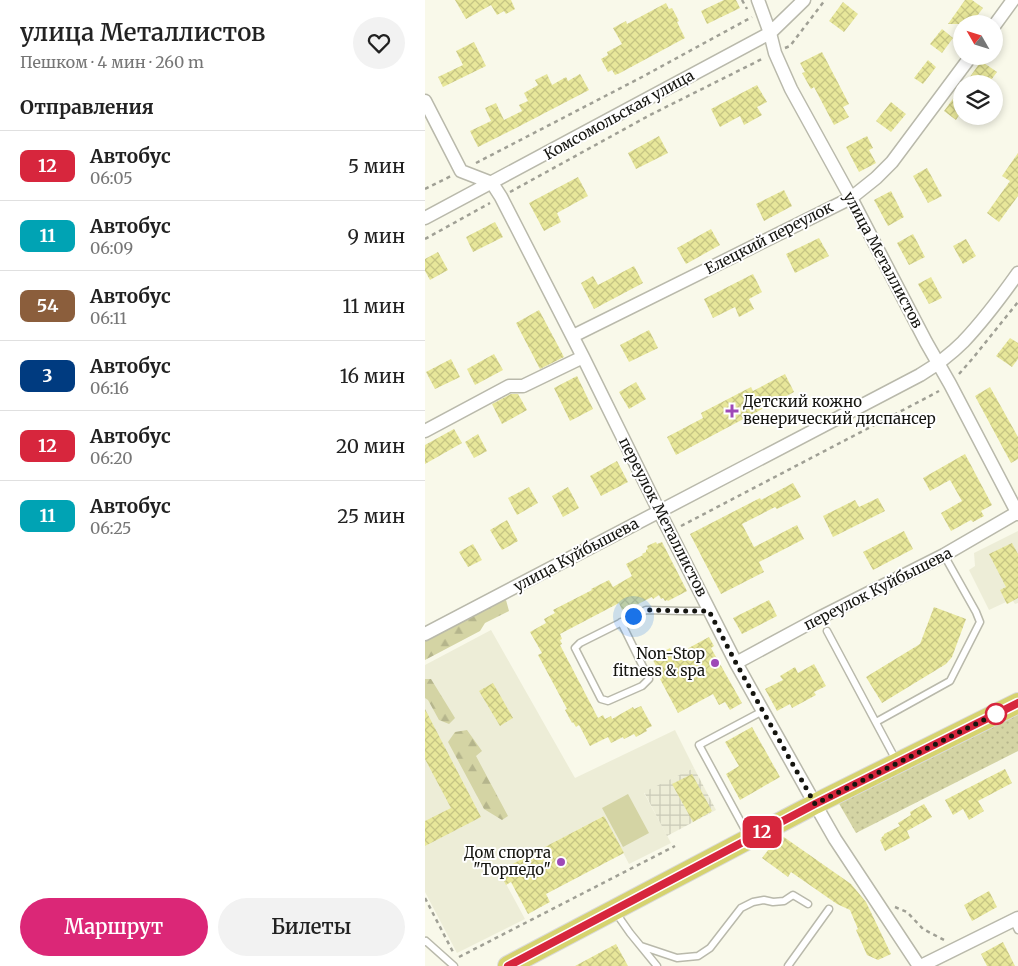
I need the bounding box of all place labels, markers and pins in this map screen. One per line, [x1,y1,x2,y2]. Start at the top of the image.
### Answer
place label: Детский кожно венерический диспансер [743,392,936,428]
marker: Детский кожно венерический диспансер [725,404,739,418]
place label: Non-Stop fitness & spa [613,644,705,680]
marker: Non-Stop fitness & spa [709,657,721,669]
unlabelled marker [985,703,1007,725]
place label: Дом спорта "Торпедо" [464,843,551,879]
marker: Дом спорта "Торпедо" [555,856,567,868]

